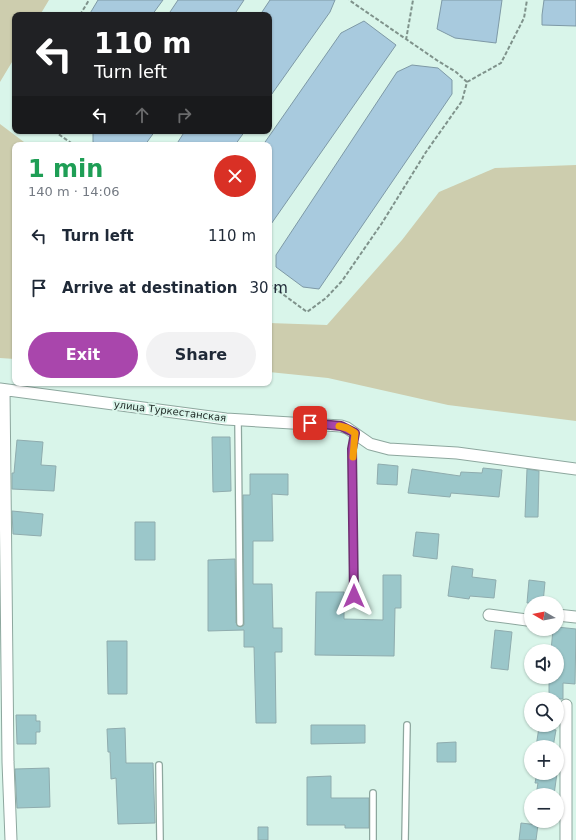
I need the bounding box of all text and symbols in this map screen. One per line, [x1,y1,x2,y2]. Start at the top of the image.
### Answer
text: 110 m [94,27,191,60]
icon: left [28,28,80,80]
text: Turn left [94,61,167,82]
icon: left [89,104,111,126]
icon: ahead [131,104,153,126]
icon: right [173,104,195,126]
text: 1 min [28,155,103,183]
button: close [214,155,256,197]
text: 140 m · 14:06 [28,184,119,199]
icon: left [28,225,50,247]
text: Turn left [62,227,134,245]
text: 110 m [208,227,256,245]
icon: arrive [28,277,50,299]
text: Arrive at destination [62,279,237,297]
text: 30 m [249,279,288,297]
button: Exit [28,332,138,378]
button: Share [146,332,256,378]
street label: улица Туркестанская [113,399,227,423]
pin [293,406,327,440]
icon: arrive [299,412,321,434]
position arrow [333,575,375,617]
north arrow [524,596,564,636]
map controls [524,596,564,828]
button: sound [524,644,564,684]
button: search [524,692,564,732]
button: + [524,740,564,780]
button: − [524,788,564,828]

